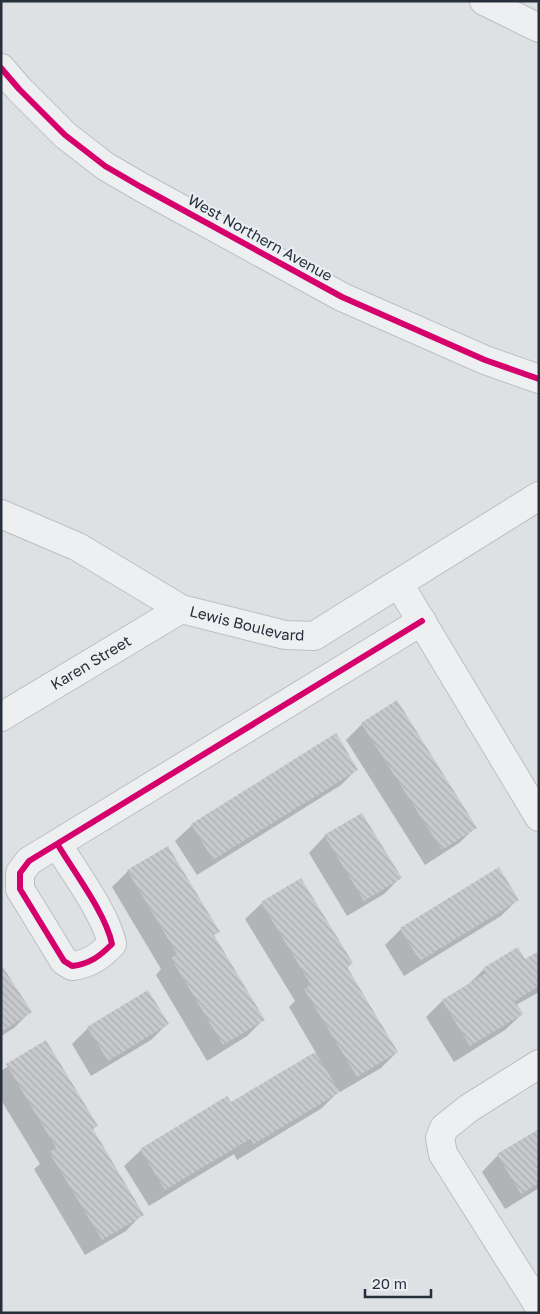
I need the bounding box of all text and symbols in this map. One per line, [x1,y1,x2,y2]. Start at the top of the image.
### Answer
street label: West Northern Avenue [185,190,336,285]
street label: Lewis Boulevard [188,602,305,644]
street label: Karen Street [47,631,134,693]
scale bar [365,1266,431,1298]
text: 20 m [372,1274,407,1292]

